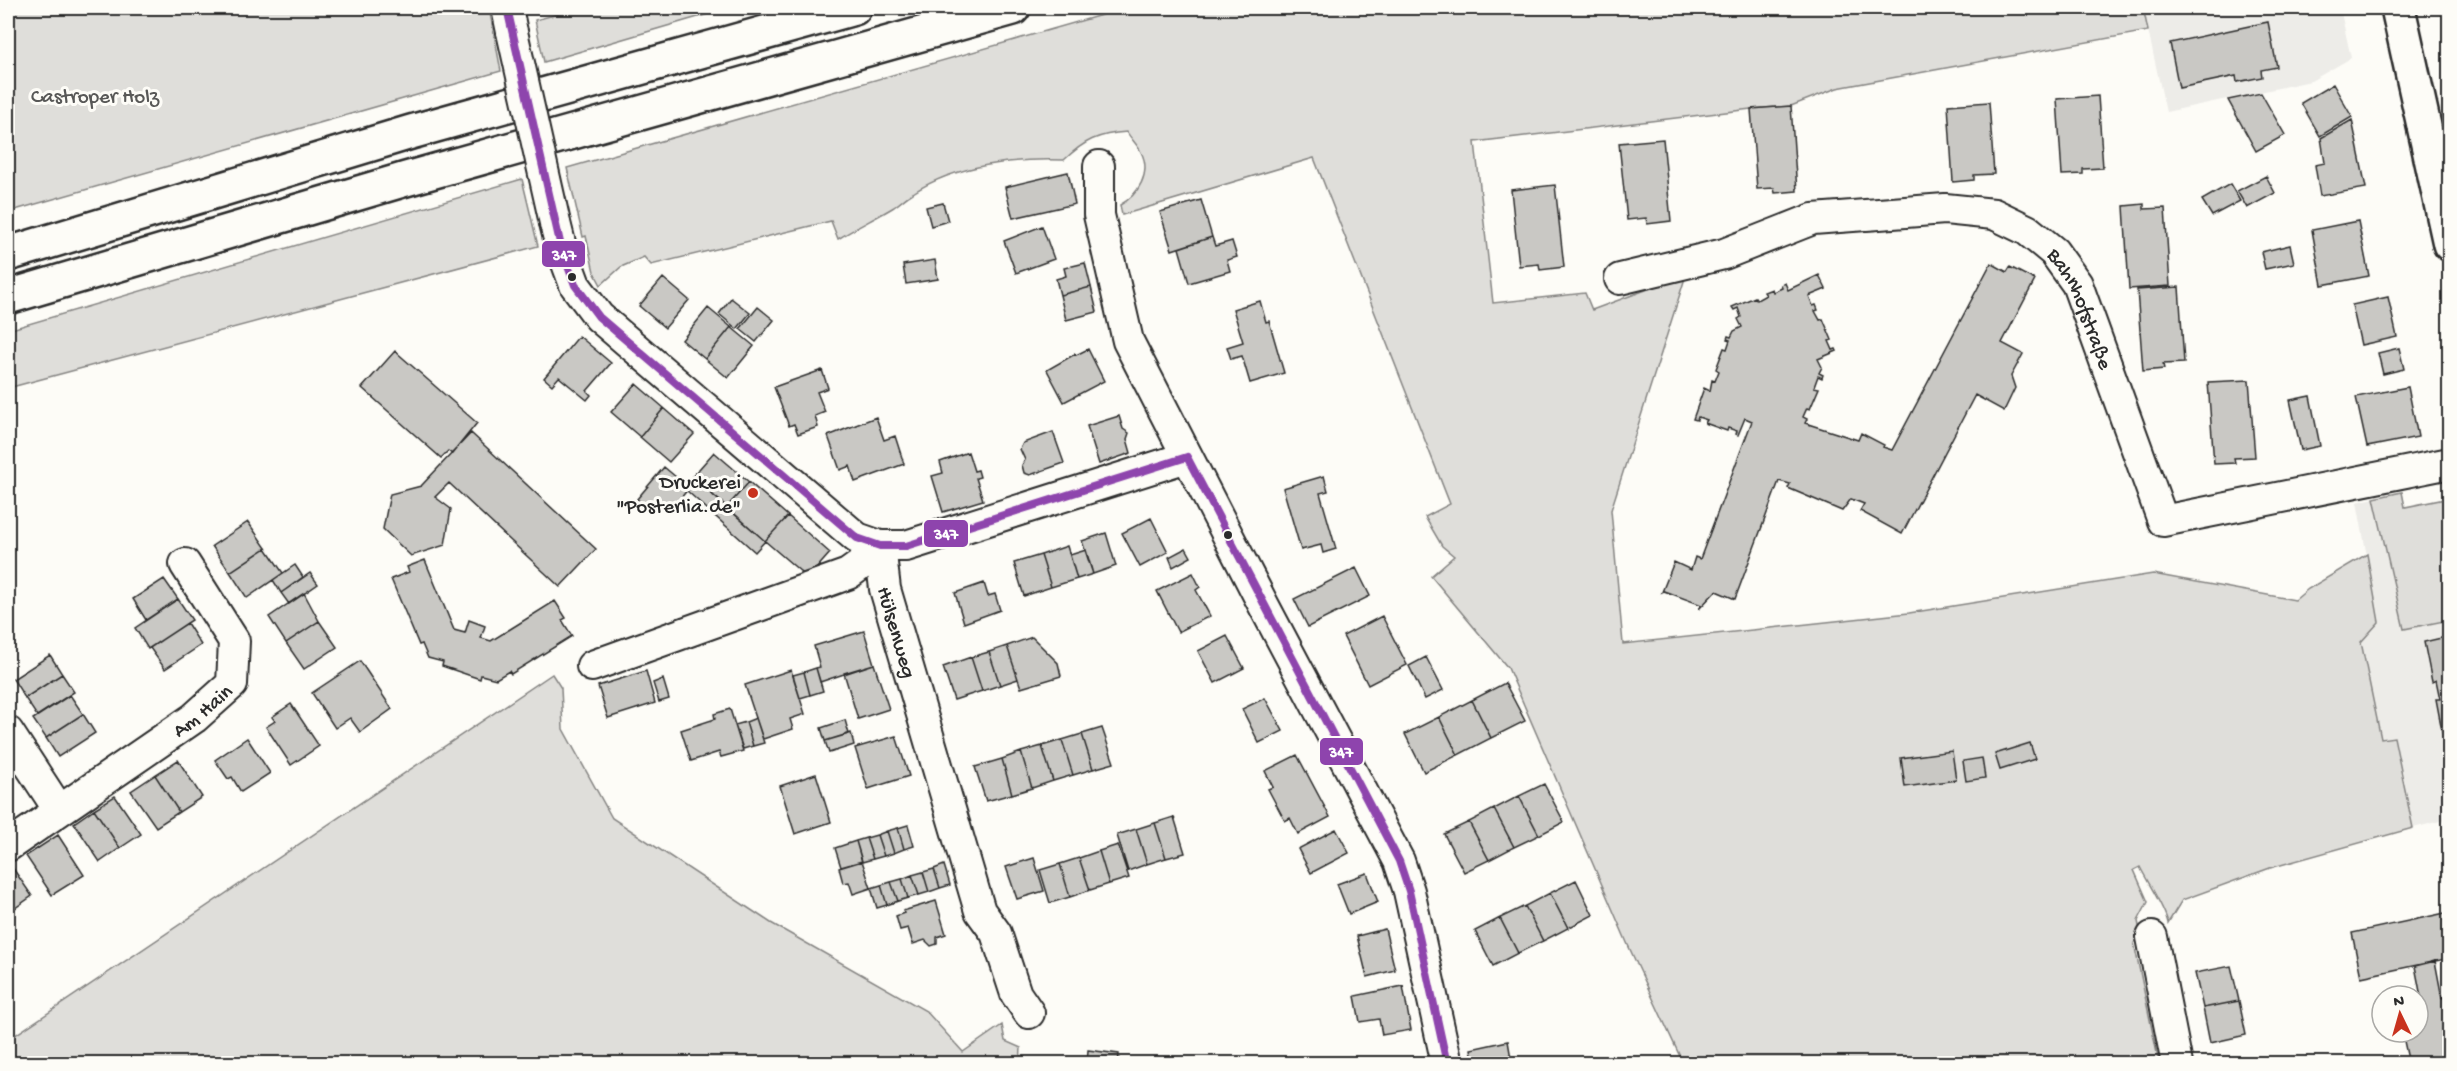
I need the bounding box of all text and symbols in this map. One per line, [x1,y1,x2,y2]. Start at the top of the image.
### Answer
park label: Castroper Holz [31,86,160,111]
line badge: 347 [541,240,586,268]
street label: Bahnhofstraße [2039,244,2116,375]
text: 347 [551,248,577,267]
unlabelled marker [566,271,578,283]
place label: Druckerei "Posterlia.de" [616,472,741,521]
marker: Druckerei "Posterlia.de" [746,486,760,500]
line badge: 347 [923,519,969,548]
text: 347 [933,527,959,546]
unlabelled marker [1222,529,1234,541]
street label: Hülsenweg [869,584,920,682]
street label: Am Hain [169,680,239,745]
line badge: 347 [1319,737,1364,766]
text: 347 [1328,745,1354,764]
north arrow [2370,984,2430,1044]
text: N [2393,993,2406,1012]

